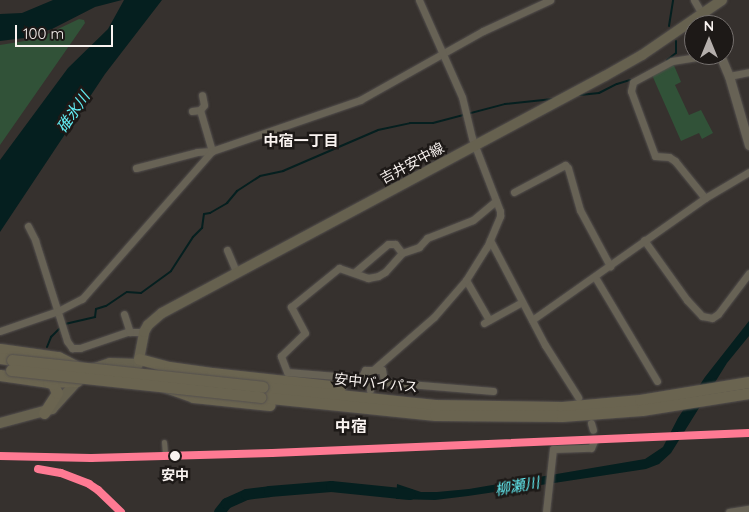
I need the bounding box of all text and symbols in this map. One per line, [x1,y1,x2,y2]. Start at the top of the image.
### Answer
scale bar [18,15,115,47]
north arrow [684,15,734,65]
text: N [704,17,714,35]
text: 100 m [23,24,64,43]
water label: 碓氷川 [53,88,93,136]
district label: 中宿一丁目 [264,132,338,150]
street label: 吉井安中線 [377,139,447,187]
street label: 安中バイパス [333,370,419,396]
district label: 中宿 [335,416,367,436]
marker: 安中 [166,447,184,465]
place label: 安中 [161,467,189,483]
water label: 柳瀬川 [493,473,541,499]

